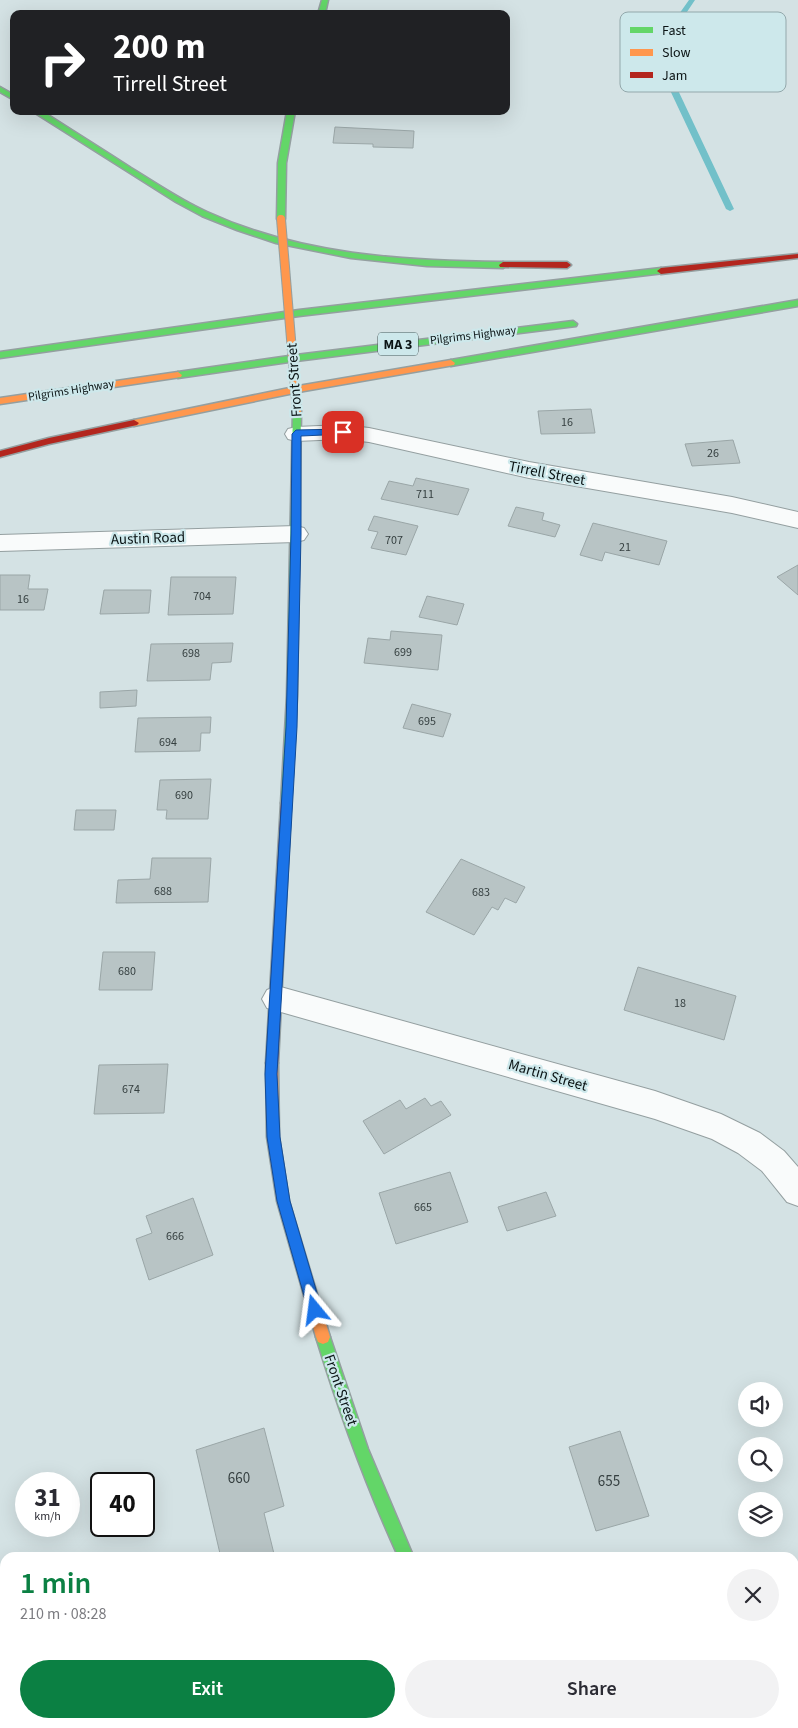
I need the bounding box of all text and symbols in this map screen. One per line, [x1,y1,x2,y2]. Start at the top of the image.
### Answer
legend [620,12,786,92]
text: Fast [662,21,686,41]
text: 200 m [113,22,205,72]
icon: right [30,30,95,95]
text: Slow [662,43,691,63]
text: Jam [662,66,687,86]
text: Tirrell Street [113,68,227,100]
street label: Pilgrims Highway [429,322,518,349]
road number: MA 3 [378,332,418,356]
street label: Front Street [281,342,308,418]
street label: Pilgrims Highway [27,375,116,406]
pin [322,411,364,453]
house number: 16 [561,414,573,431]
icon: arrive [329,418,357,446]
house number: 26 [707,445,719,462]
street label: Tirrell Street [507,456,587,491]
house number: 711 [416,486,434,503]
street label: Austin Road [110,527,186,550]
house number: 707 [385,532,403,549]
house number: 21 [619,539,631,556]
house number: 704 [193,588,211,605]
house number: 16 [17,591,29,608]
house number: 699 [394,644,412,661]
house number: 698 [182,645,200,662]
house number: 695 [418,713,436,730]
house number: 694 [159,734,177,751]
house number: 690 [175,787,193,804]
house number: 688 [154,883,172,900]
house number: 683 [472,884,490,901]
house number: 680 [118,963,136,980]
house number: 18 [674,995,686,1012]
street label: Martin Street [506,1054,590,1097]
house number: 674 [122,1081,140,1098]
house number: 665 [414,1199,432,1216]
house number: 666 [166,1228,184,1245]
position arrow [288,1283,340,1335]
street label: Front Street [319,1352,363,1429]
map controls [738,1382,783,1537]
button: sound [738,1382,783,1427]
button: search [738,1437,783,1482]
house number: 660 [228,1468,250,1489]
house number: 655 [598,1471,620,1492]
speed limit sign: 40 [90,1472,155,1537]
text: 31 [34,1480,61,1516]
button: layers [738,1492,783,1537]
text: km/h [34,1508,61,1525]
text: 1 min [20,1562,91,1605]
button: close [727,1569,779,1621]
text: 210 m · 08:28 [20,1603,107,1625]
button: Exit [20,1660,395,1718]
button: Share [405,1660,779,1718]

